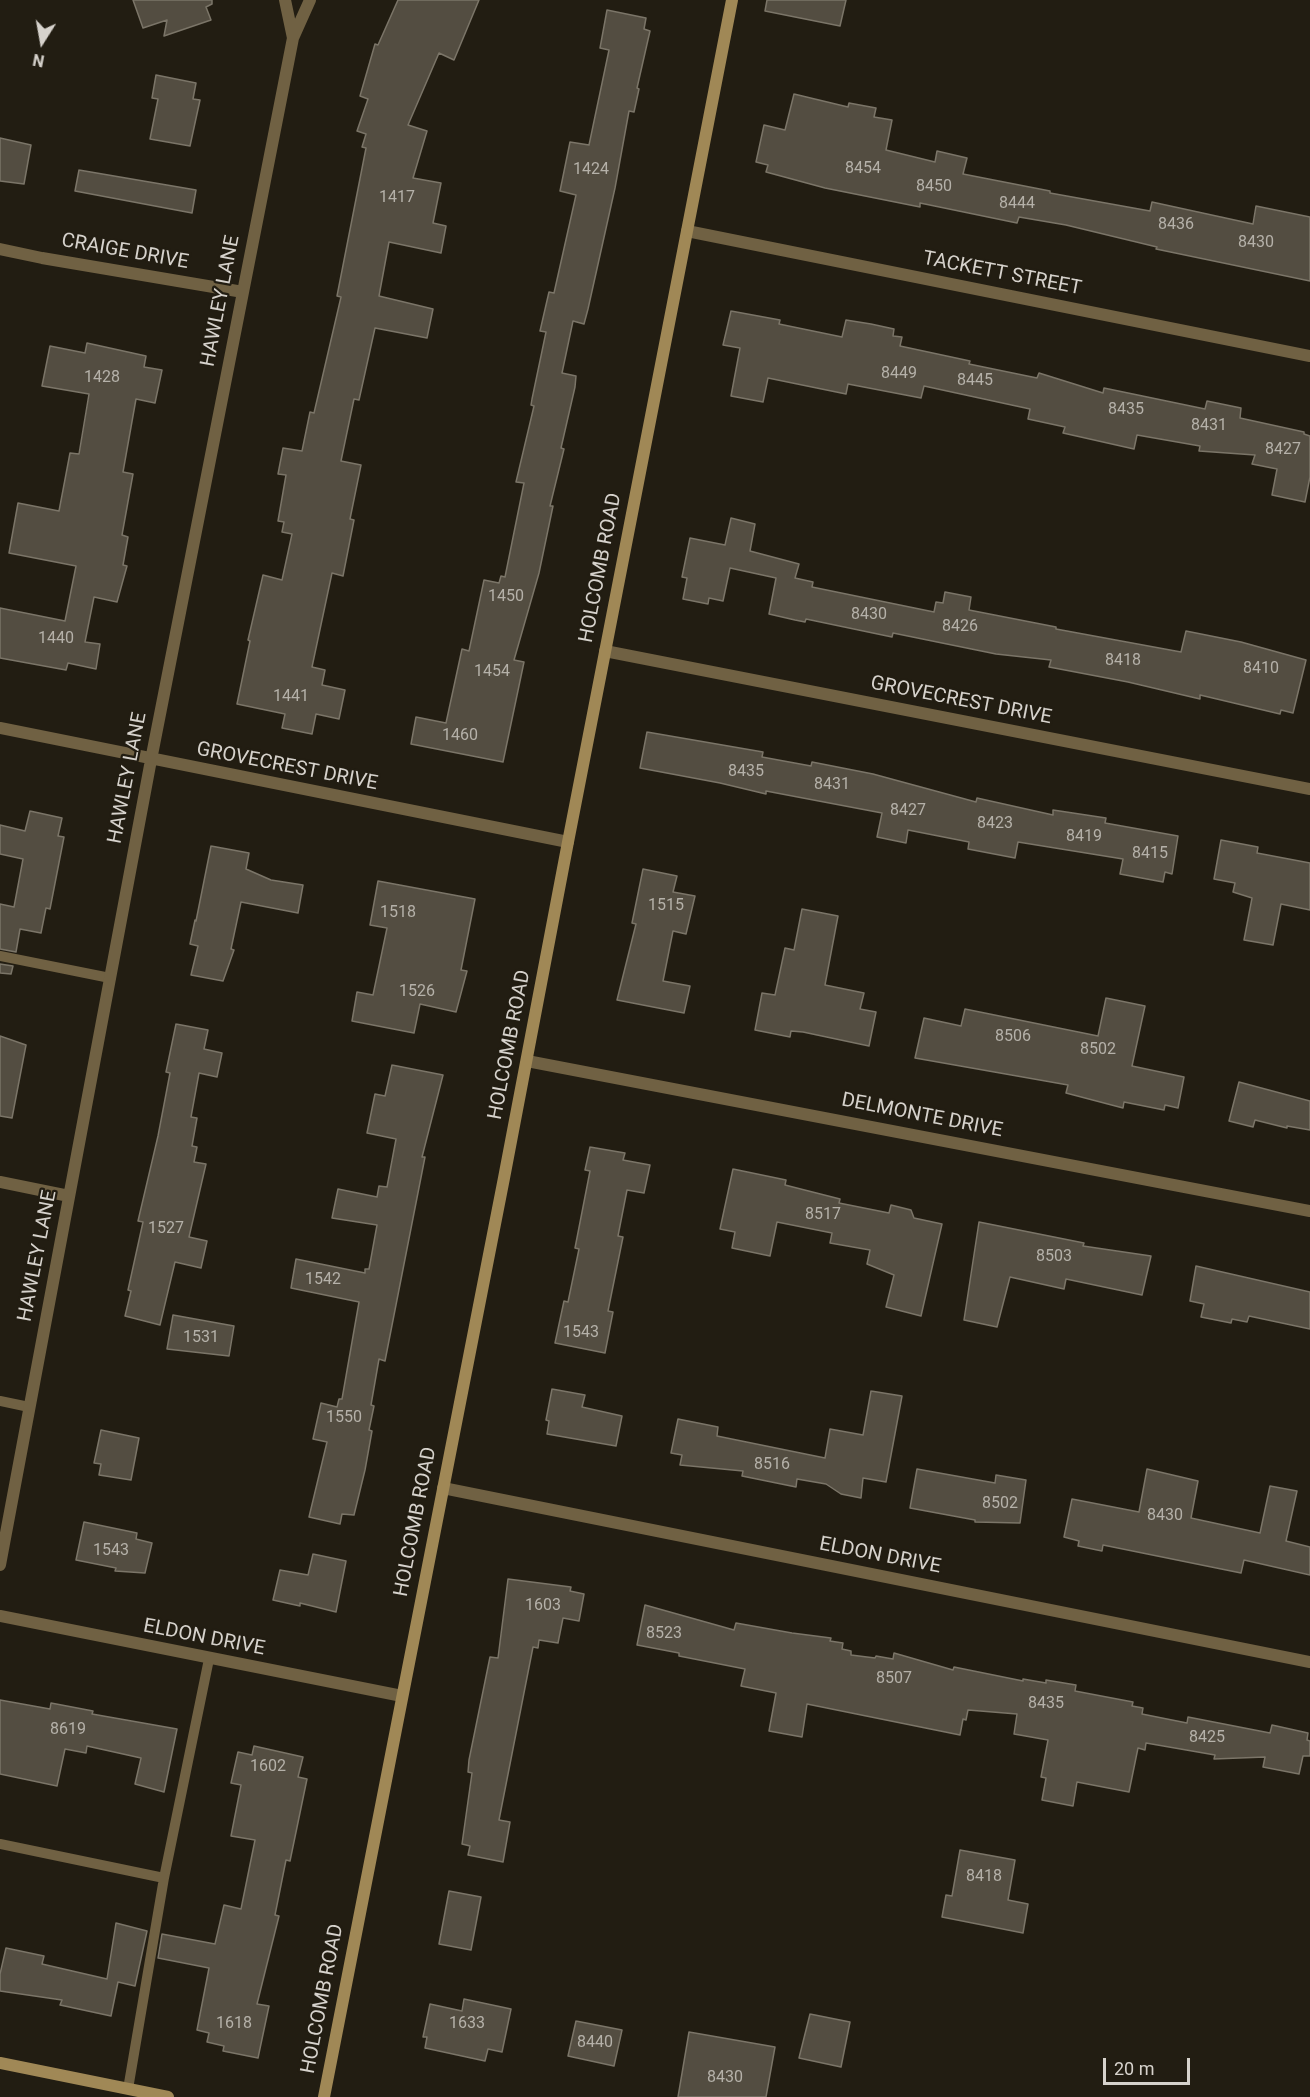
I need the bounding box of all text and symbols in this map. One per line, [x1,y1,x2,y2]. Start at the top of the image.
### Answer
north arrow [12,12,72,72]
text: N [31,50,46,71]
house number: 8454 [845,159,881,179]
house number: 1424 [573,160,609,180]
house number: 8450 [916,177,952,197]
house number: 1417 [379,188,415,208]
house number: 8444 [999,194,1035,214]
house number: 8436 [1158,215,1194,235]
street label: CRAIGE DRIVE [60,229,190,275]
street label: HAWLEY LANE [197,233,245,369]
house number: 8430 [1238,233,1274,253]
street label: TACKETT STREET [921,247,1083,301]
house number: 8449 [881,364,917,384]
house number: 1428 [84,368,120,388]
house number: 8445 [957,371,993,391]
house number: 8435 [1108,400,1144,420]
house number: 8431 [1191,416,1227,436]
house number: 8427 [1265,440,1301,460]
street label: HOLCOMB ROAD [575,491,627,645]
house number: 1450 [488,587,524,607]
house number: 8430 [851,605,887,625]
house number: 8426 [942,617,978,637]
house number: 1440 [38,629,74,649]
house number: 8418 [1105,651,1141,671]
house number: 8410 [1243,659,1279,679]
house number: 1454 [474,662,510,682]
street label: GROVECREST DRIVE [868,672,1054,730]
house number: 1441 [273,687,309,707]
street label: HAWLEY LANE [104,710,152,846]
house number: 1460 [442,726,478,746]
street label: GROVECREST DRIVE [194,738,380,796]
house number: 8435 [728,762,764,782]
house number: 8431 [814,775,850,795]
house number: 8427 [890,801,926,821]
house number: 8423 [977,814,1013,834]
house number: 8419 [1066,827,1102,847]
house number: 8415 [1132,844,1168,864]
house number: 1515 [648,896,684,916]
house number: 1518 [380,903,416,923]
street label: HOLCOMB ROAD [484,968,536,1122]
house number: 1526 [399,982,435,1002]
house number: 8506 [995,1027,1031,1047]
house number: 8502 [1080,1040,1116,1060]
street label: DELMONTE DRIVE [839,1089,1005,1143]
street label: HAWLEY LANE [14,1188,62,1324]
house number: 8517 [805,1205,841,1225]
house number: 1527 [148,1219,184,1239]
house number: 8503 [1036,1247,1072,1267]
house number: 1542 [305,1270,341,1290]
house number: 1543 [563,1323,599,1343]
house number: 1531 [183,1328,219,1348]
house number: 1550 [326,1408,362,1428]
street label: HOLCOMB ROAD [390,1445,442,1599]
house number: 8516 [754,1455,790,1475]
house number: 8502 [982,1494,1018,1514]
house number: 8430 [1147,1506,1183,1526]
street label: ELDON DRIVE [817,1532,943,1580]
house number: 1543 [93,1541,129,1561]
house number: 1603 [525,1596,561,1616]
street label: ELDON DRIVE [141,1614,267,1662]
house number: 8523 [646,1624,682,1644]
house number: 8507 [876,1669,912,1689]
house number: 8435 [1028,1694,1064,1714]
house number: 8619 [50,1720,86,1740]
house number: 8425 [1189,1728,1225,1748]
house number: 1602 [250,1757,286,1777]
house number: 8418 [966,1867,1002,1887]
street label: HOLCOMB ROAD [297,1922,349,2076]
house number: 1618 [216,2014,252,2034]
house number: 1633 [449,2014,485,2034]
house number: 8440 [577,2033,613,2053]
scale bar [1106,2046,1193,2084]
text: 20 m [1114,2058,1154,2079]
house number: 8430 [707,2068,743,2088]

